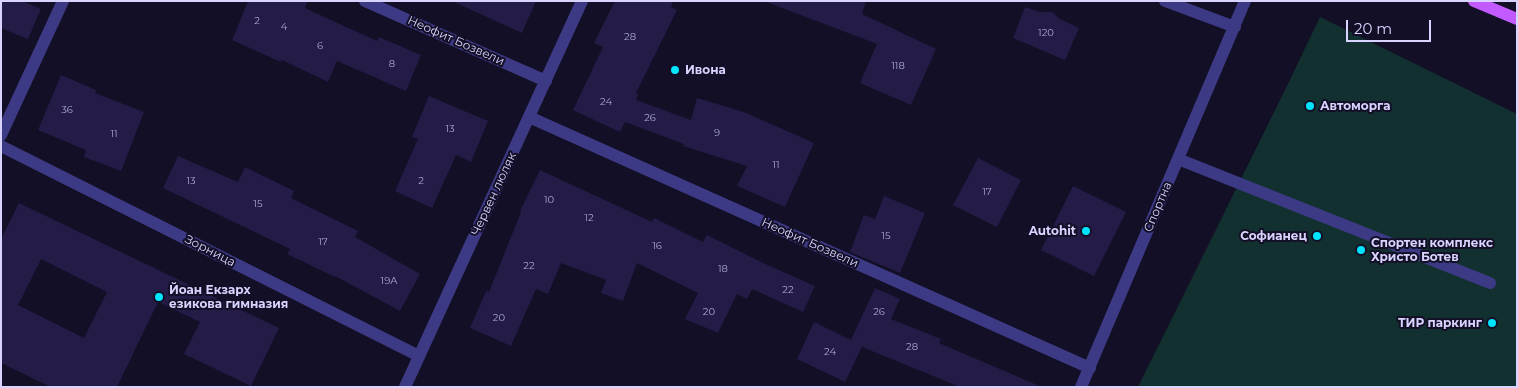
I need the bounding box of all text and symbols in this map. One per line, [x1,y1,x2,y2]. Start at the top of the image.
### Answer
scale bar [1348,10,1433,42]
street label: Неофит Бозвели [405,13,507,69]
house number: 2 [254,15,260,27]
text: 20 m [1354,19,1392,38]
house number: 4 [281,21,287,33]
house number: 120 [1038,27,1054,39]
house number: 28 [624,31,636,43]
house number: 6 [317,40,323,52]
house number: 8 [389,58,395,70]
house number: 118 [891,60,905,72]
place label: Ивона [685,63,726,77]
marker: Ивона [669,64,681,76]
house number: 24 [600,96,612,108]
place label: Автоморга [1320,99,1390,113]
marker: Автоморга [1304,100,1316,112]
house number: 36 [61,104,73,116]
house number: 26 [644,112,656,124]
house number: 13 [445,123,455,135]
house number: 9 [714,127,720,139]
house number: 11 [110,128,118,140]
street label: Червен люляк [468,150,520,238]
house number: 11 [772,159,780,171]
house number: 13 [186,175,196,187]
house number: 2 [418,175,424,187]
street label: Спортна [1141,180,1175,234]
house number: 17 [982,186,992,198]
house number: 10 [544,194,554,206]
house number: 15 [253,198,263,210]
house number: 12 [584,212,594,224]
street label: Неофит Бозвели [759,215,861,271]
place label: Autohit [1029,224,1076,238]
marker: Autohit [1080,225,1092,237]
place label: Софианец [1240,229,1307,243]
house number: 15 [881,230,891,242]
marker: Софианец [1311,230,1323,242]
street label: Зорница [182,232,238,270]
house number: 17 [318,236,328,248]
place label: Спортен комплекс Христо Ботев [1371,236,1493,264]
house number: 16 [652,240,662,252]
marker: Спортен комплекс Христо Ботев [1355,244,1367,256]
house number: 22 [523,260,535,272]
house number: 18 [718,263,728,275]
house number: 19A [381,275,397,287]
place label: Йоан Екзарх езикова гимназия [169,283,288,311]
house number: 22 [782,284,794,296]
marker: Йоан Екзарх езикова гимназия [153,291,165,303]
house number: 20 [703,306,715,318]
house number: 26 [873,306,885,318]
house number: 20 [493,312,505,324]
place label: ТИР паркинг [1398,316,1482,330]
marker: ТИР паркинг [1486,317,1498,329]
house number: 28 [906,341,918,353]
house number: 24 [824,346,836,358]

